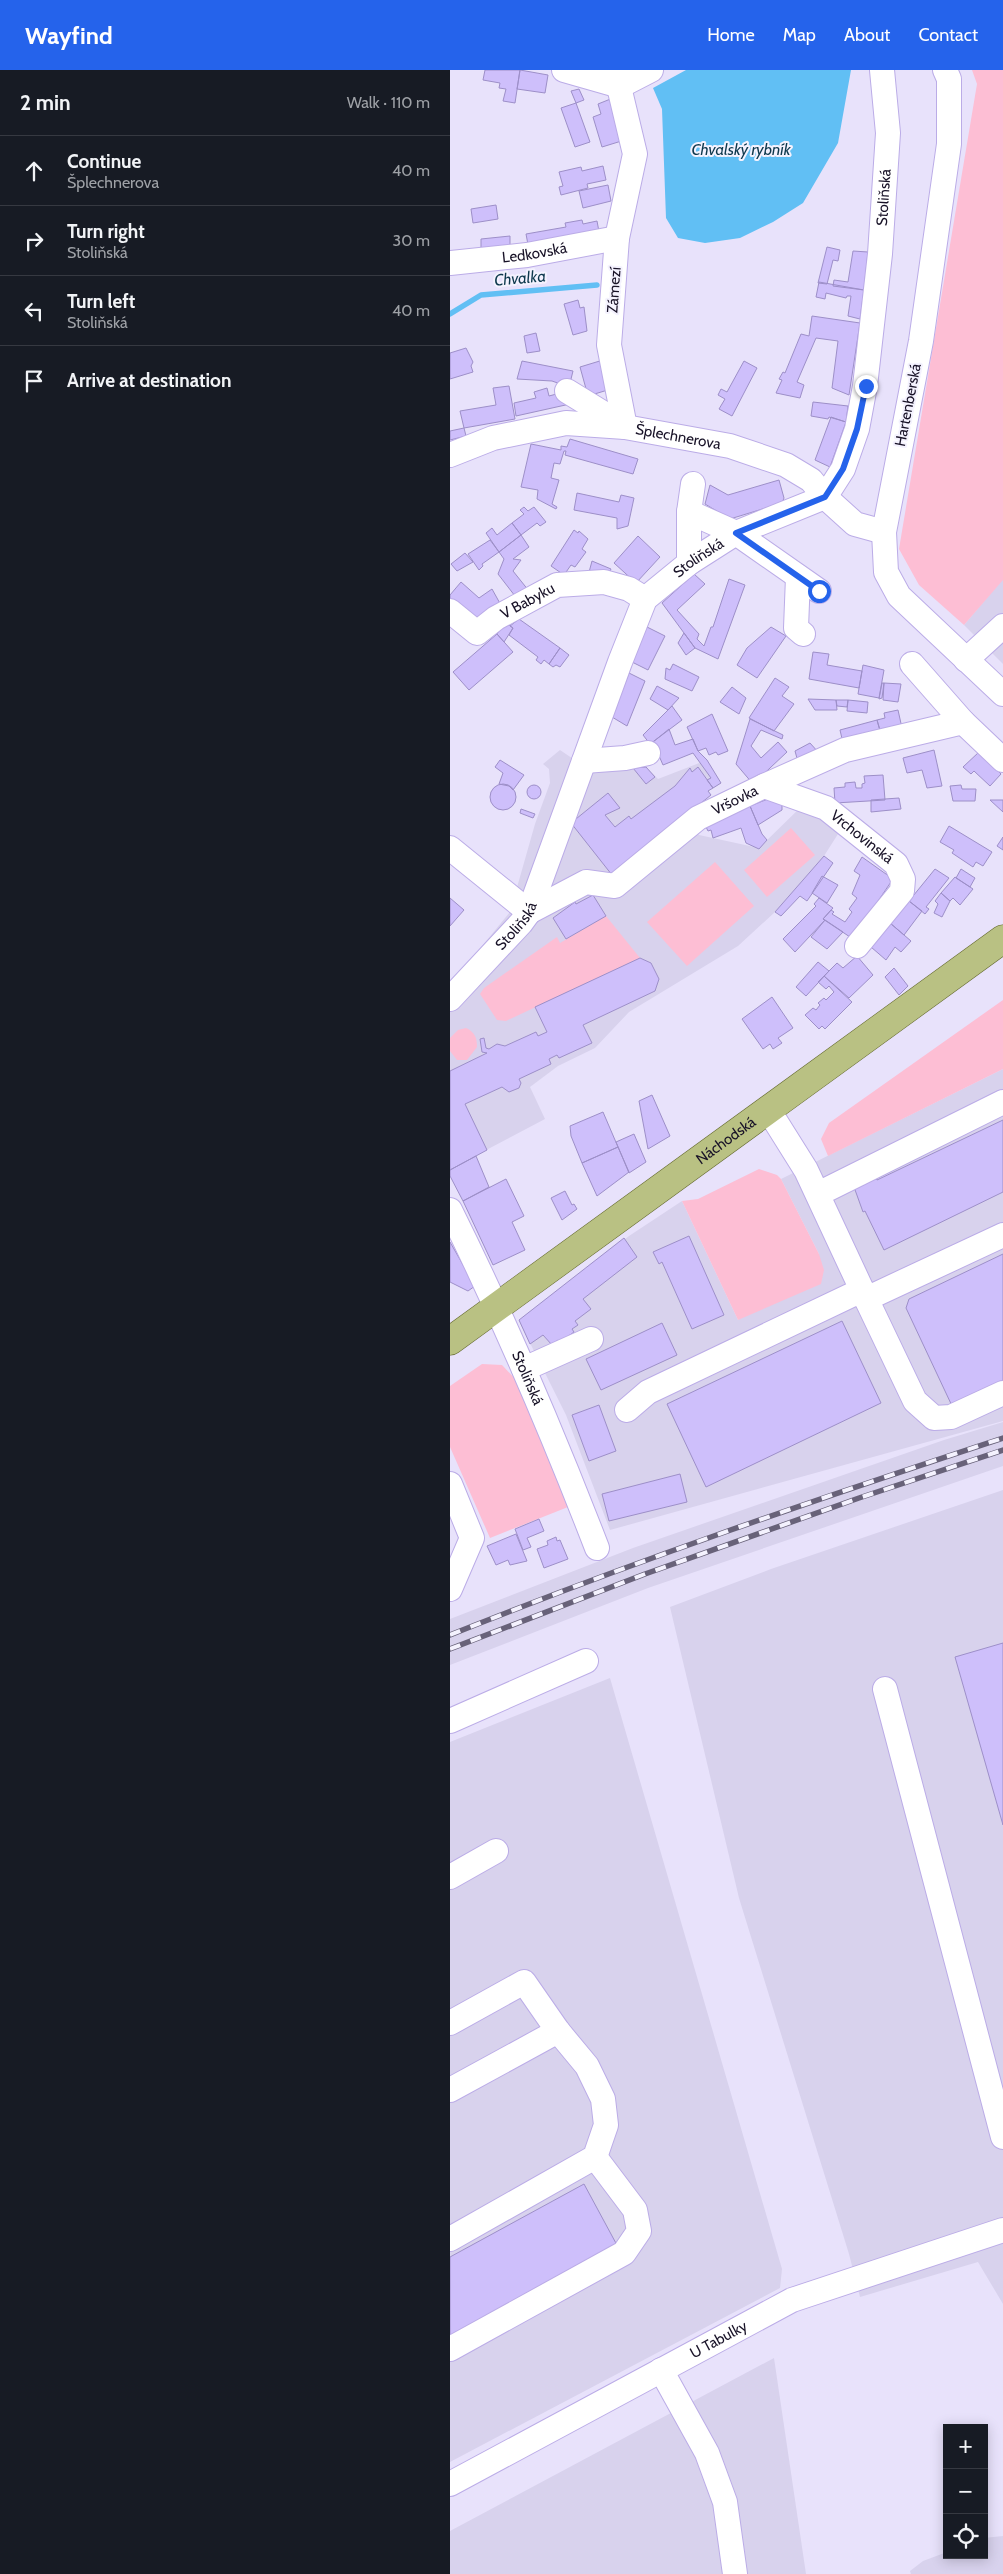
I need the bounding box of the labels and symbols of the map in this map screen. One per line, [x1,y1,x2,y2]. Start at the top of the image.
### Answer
water label: Chvalský rybník [691,140,792,159]
street label: Stoliňská [873,168,895,226]
street label: Ledkovská [501,239,569,267]
water label: Chvalka [493,266,547,290]
street label: Zámezí [603,266,625,314]
street label: Hartenberská [891,361,925,448]
route end [855,375,878,398]
street label: Šplechnerova [634,419,723,453]
street label: Stoliňská [670,534,728,581]
street label: V Babyku [497,579,558,623]
route start [808,580,831,603]
street label: Vršovka [709,781,762,819]
street label: Vrchovinská [827,806,898,868]
street label: Stoliňská [492,899,541,954]
street label: Náchodská [693,1112,760,1168]
street label: Stoliňská [508,1348,547,1408]
street label: U Tabulky [687,2317,751,2362]

